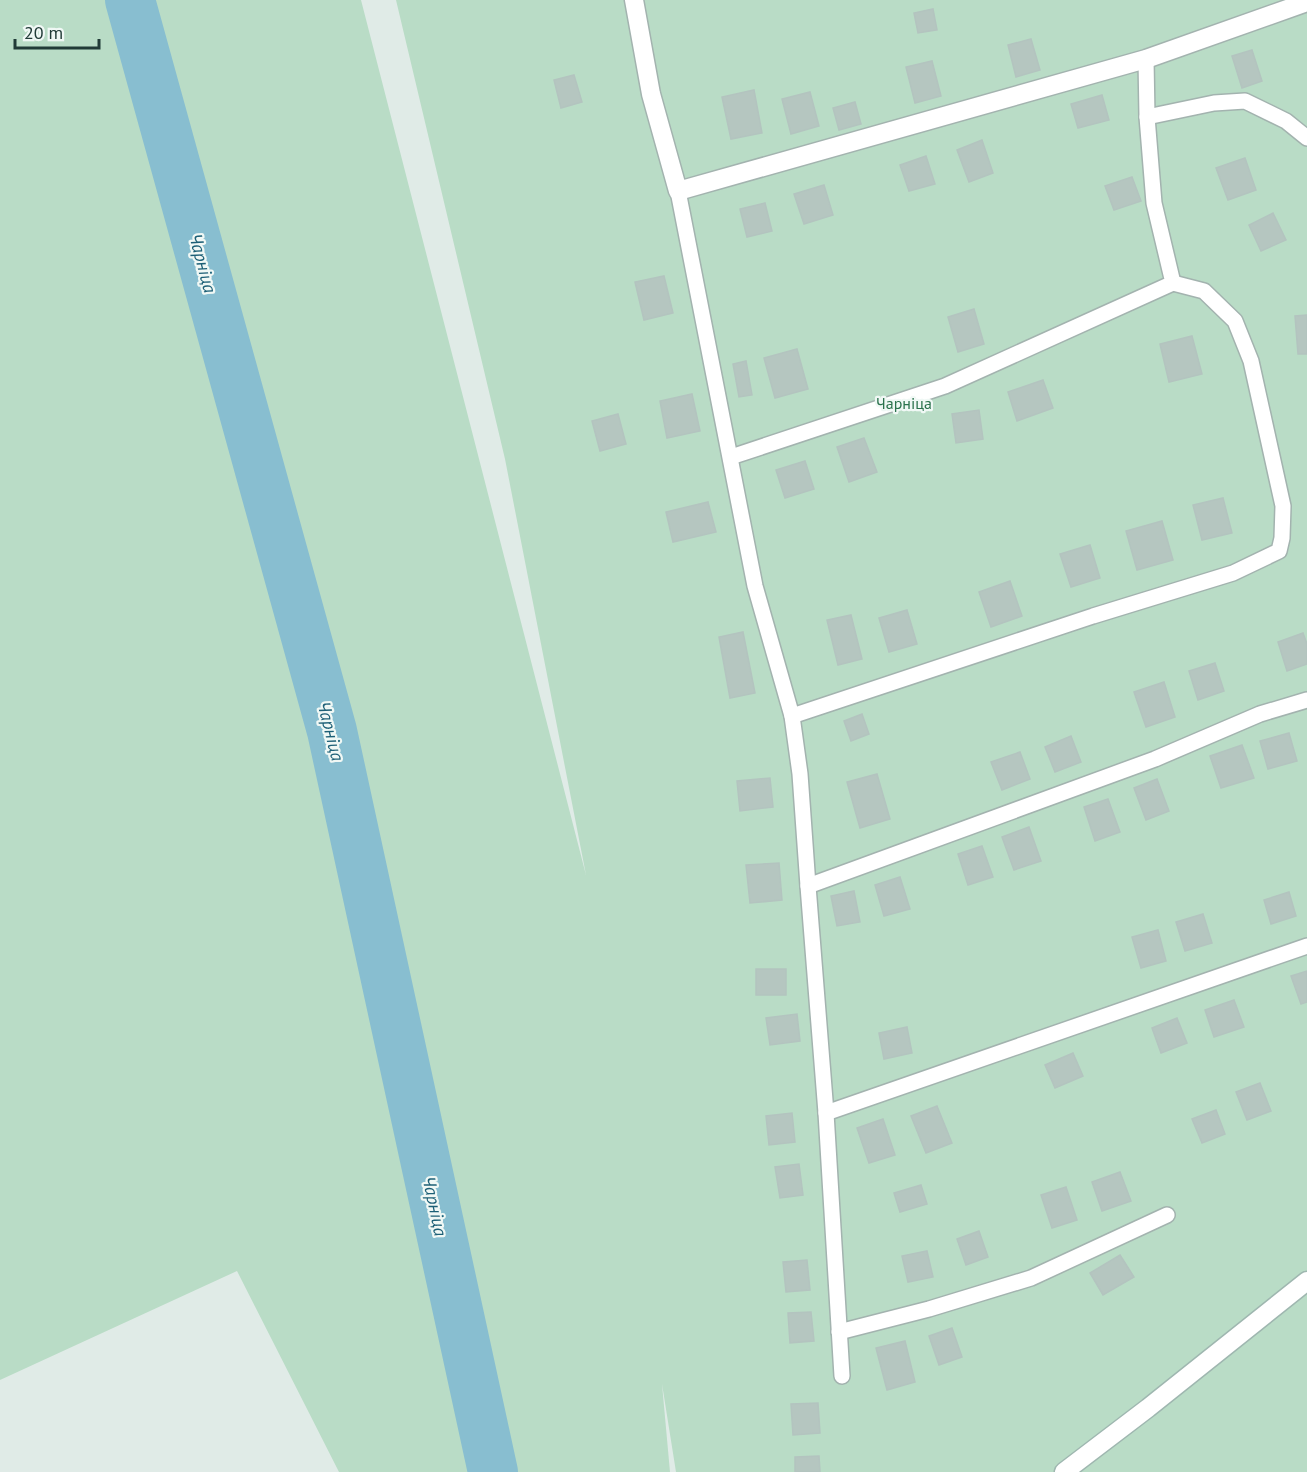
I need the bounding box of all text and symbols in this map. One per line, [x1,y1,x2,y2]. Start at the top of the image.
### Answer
scale bar [15,12,99,50]
text: 20 m [24,21,63,44]
water label: Чарніца [184,231,222,295]
park label: Чарніца [876,393,932,413]
water label: Чарніца [313,699,350,763]
water label: Чарніца [417,1174,453,1238]

